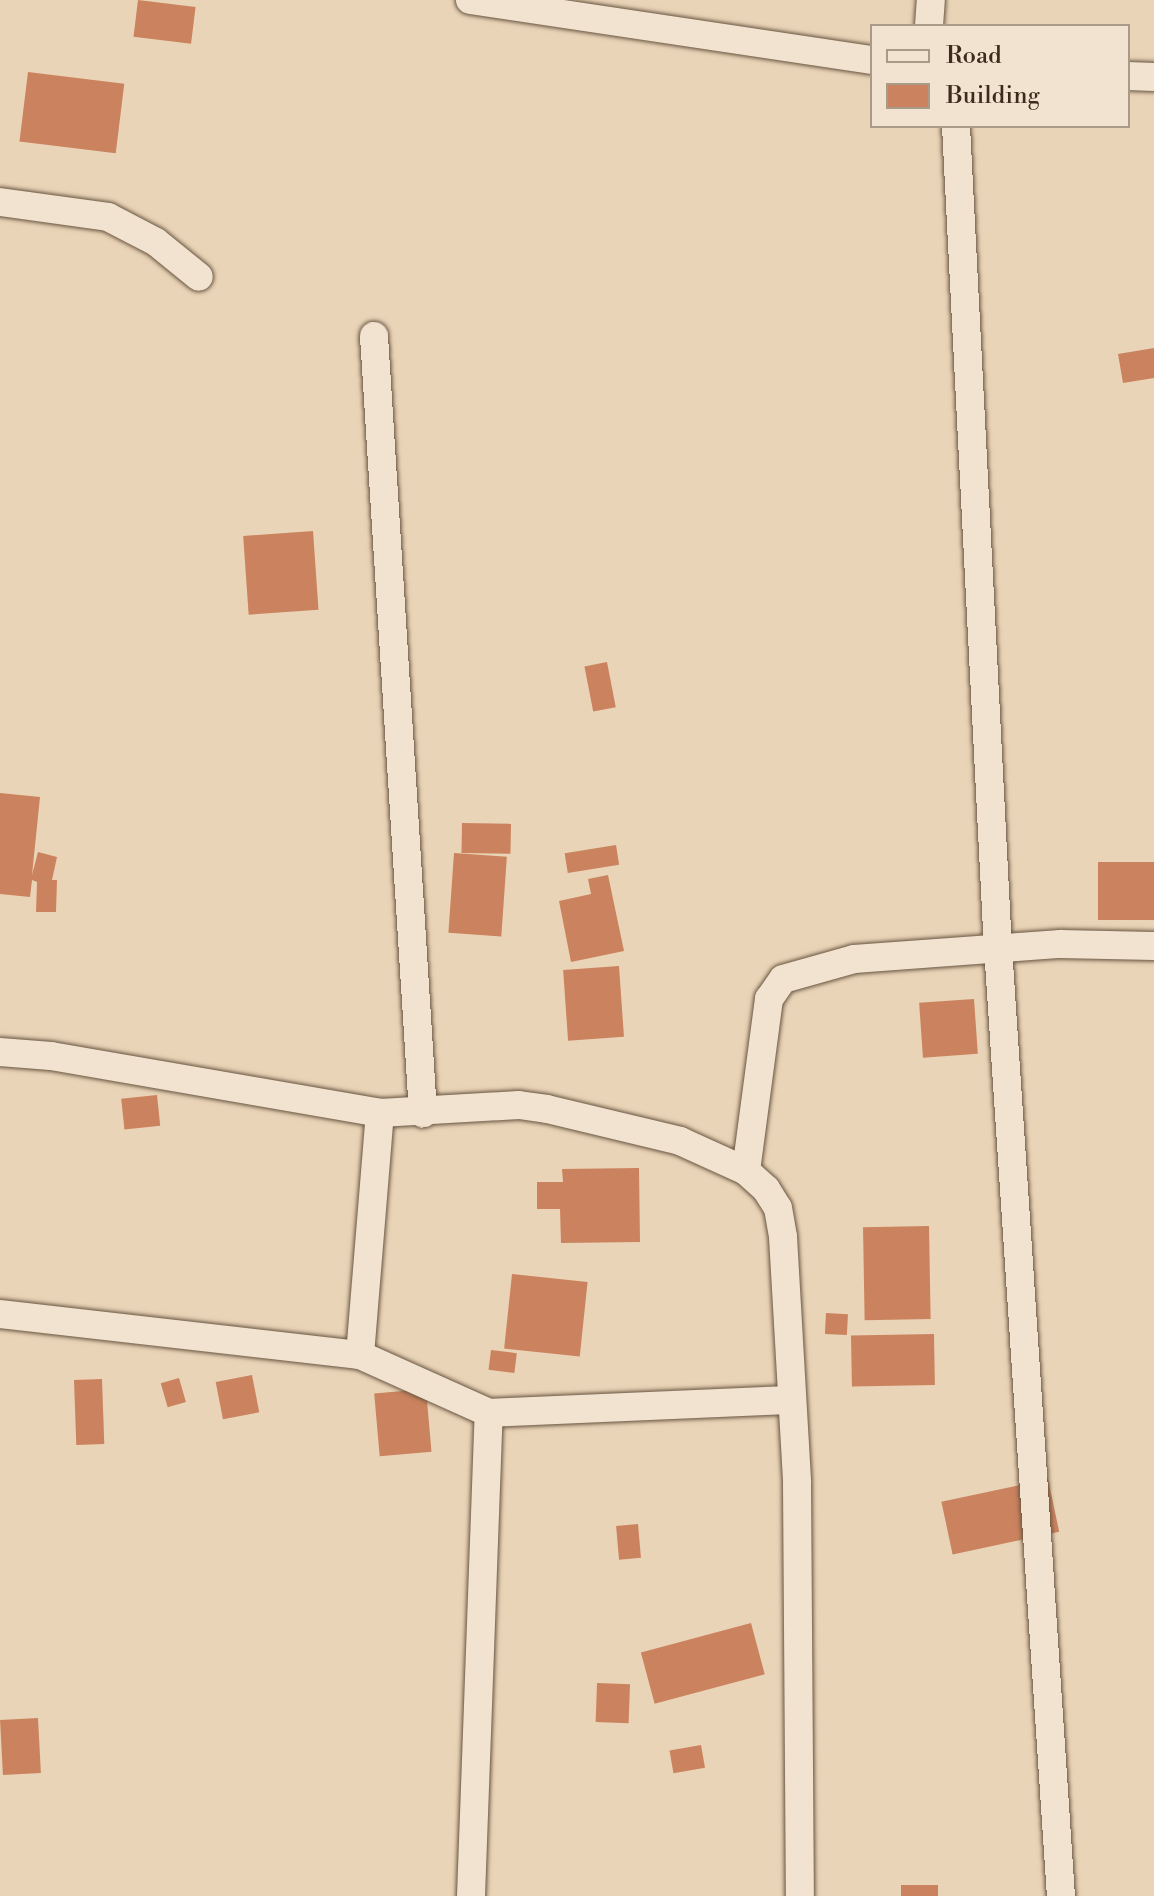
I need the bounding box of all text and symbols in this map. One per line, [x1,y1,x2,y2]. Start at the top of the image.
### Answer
legend [870,24,1130,128]
text: Road [946,41,1002,71]
text: Building [946,81,1040,111]

